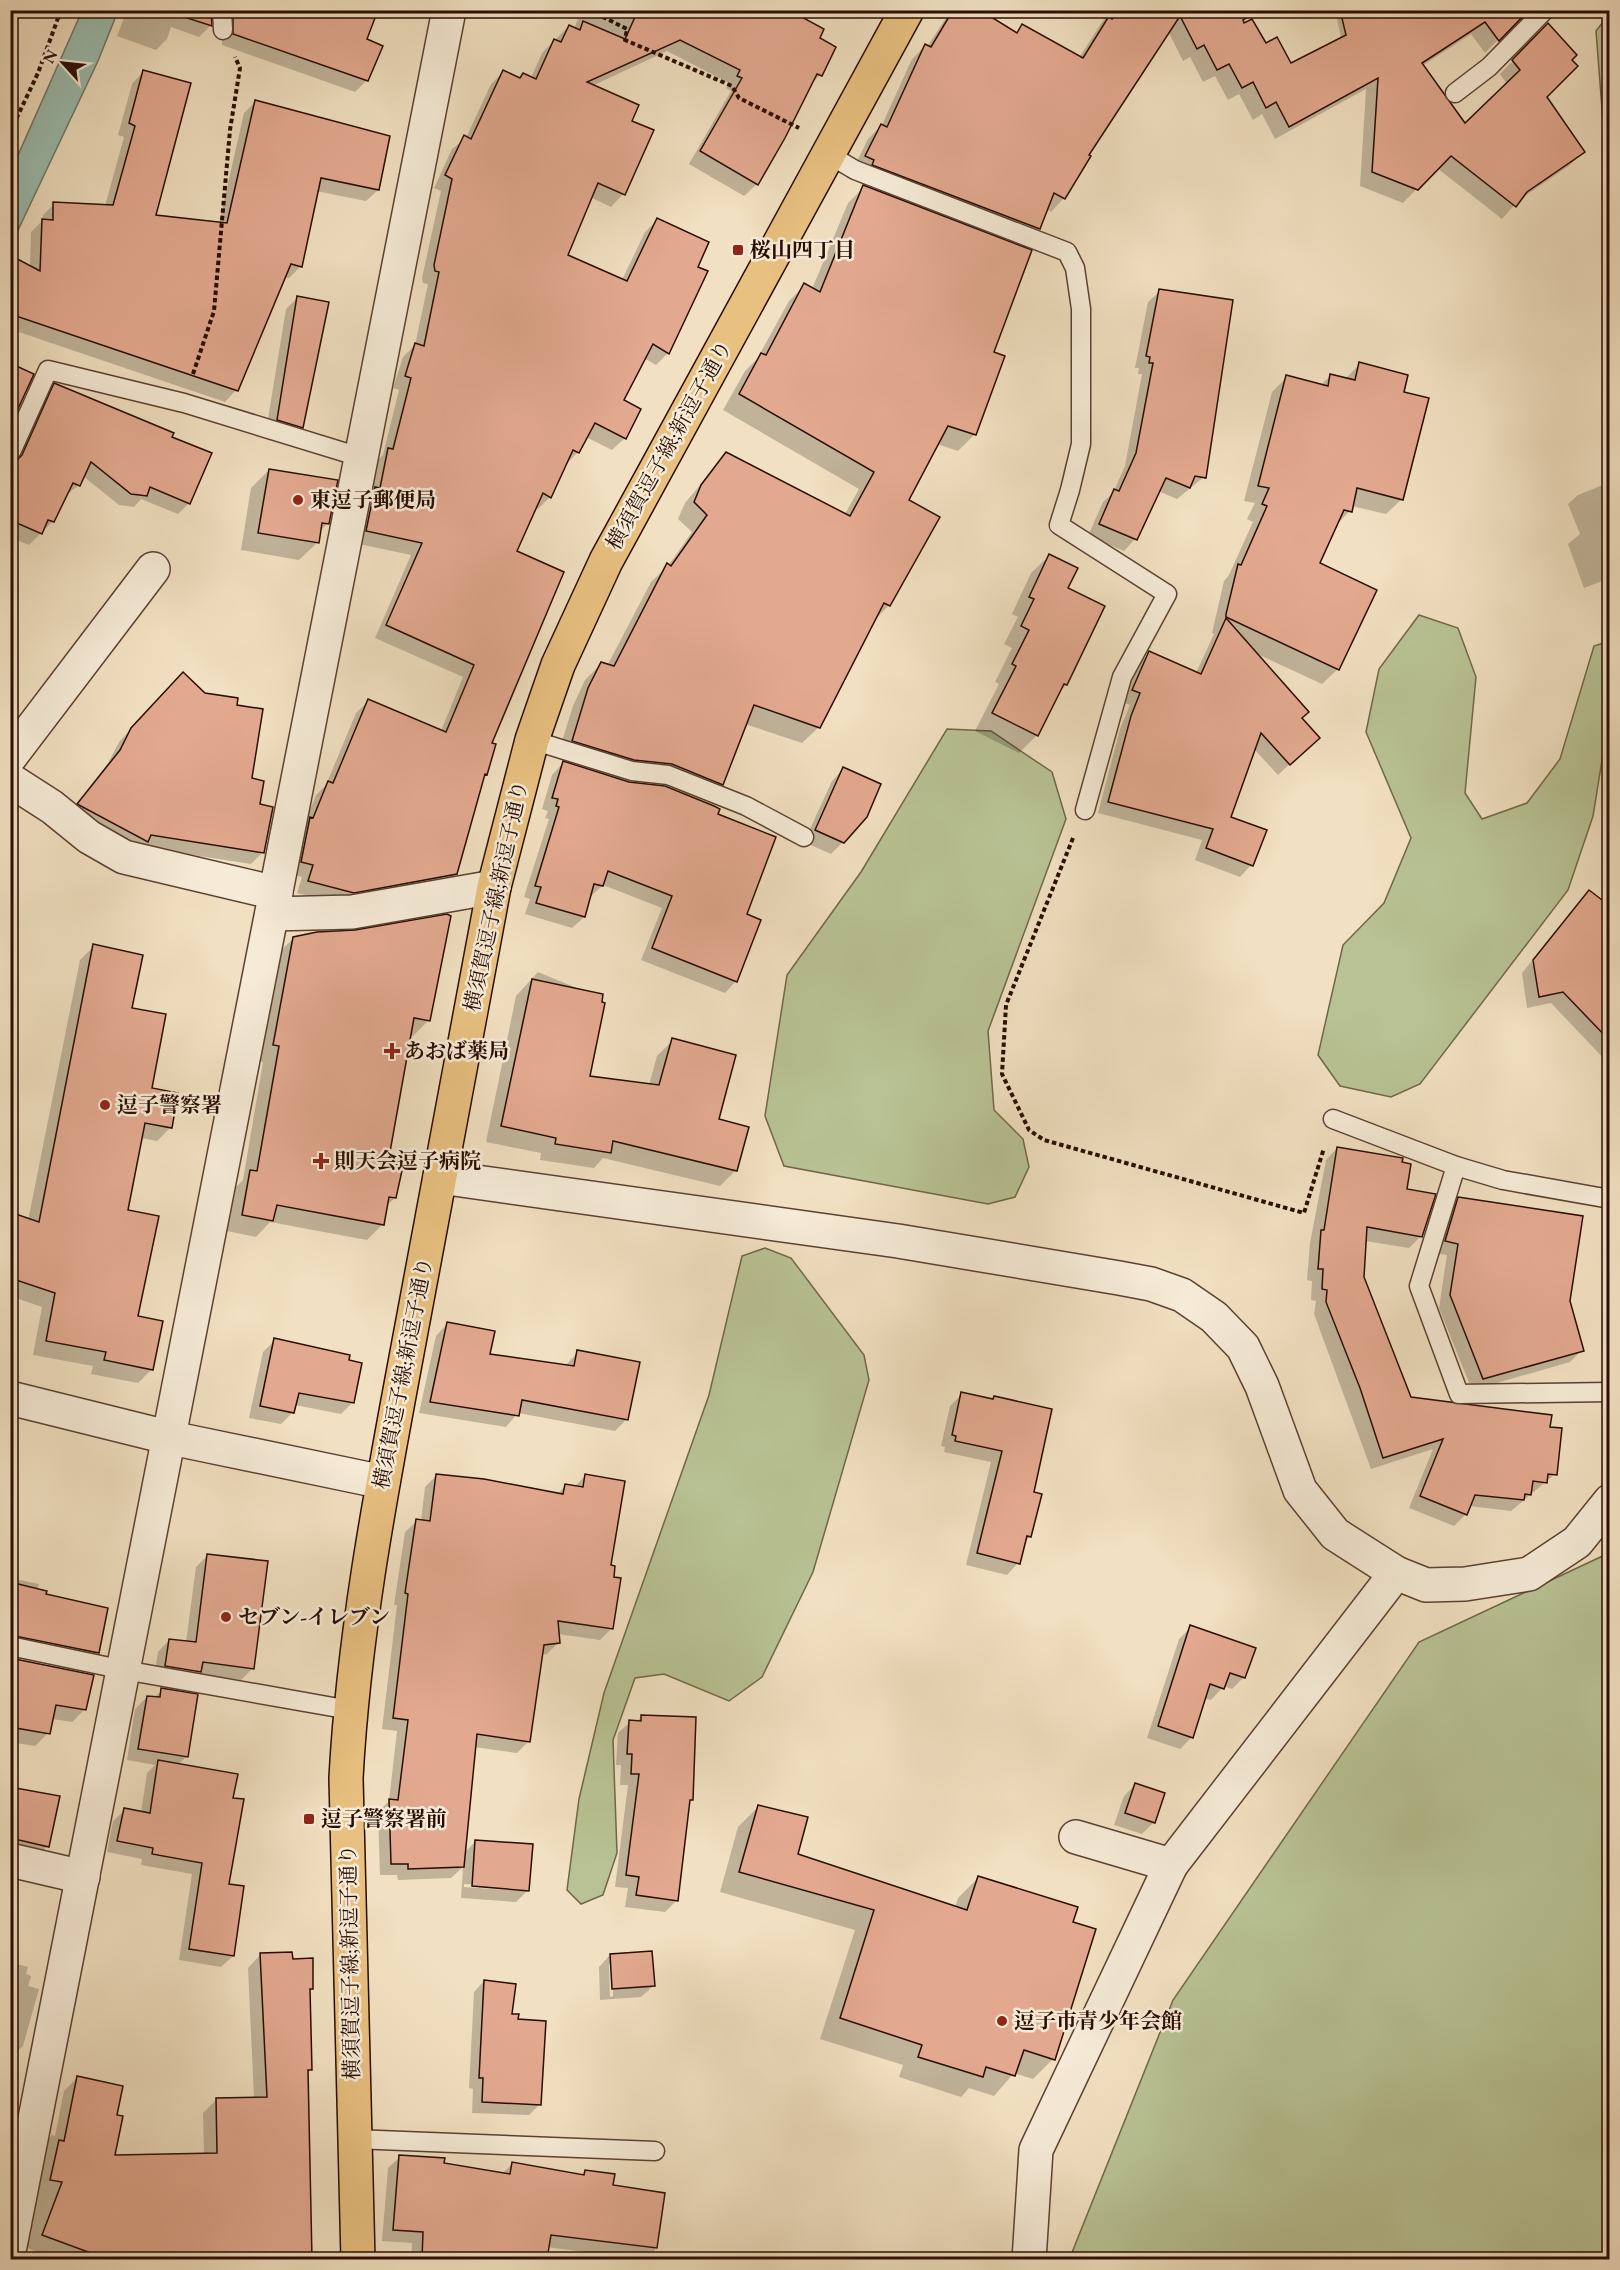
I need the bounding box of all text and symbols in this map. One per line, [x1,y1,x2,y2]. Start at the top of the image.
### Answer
north arrow [33,33,93,93]
text: N [38,46,62,67]
place label: 桜山四丁目 [750,236,855,263]
marker: 桜山四丁目 [731,243,745,257]
street label: 横須賀逗子線;新逗子通り [600,335,738,554]
place label: 東逗子郵便局 [310,486,436,513]
marker: 東逗子郵便局 [291,493,305,507]
street label: 横須賀逗子線;新逗子通り [458,778,533,1014]
place label: あおば薬局 [404,1037,509,1064]
marker: あおば薬局 [385,1044,399,1058]
place label: 逗子警察署 [117,1091,222,1118]
marker: 逗子警察署 [98,1098,112,1112]
place label: 則天会逗子病院 [334,1147,481,1174]
marker: 則天会逗子病院 [312,1152,330,1170]
street label: 横須賀逗子線;新逗子通り [367,1255,438,1491]
place label: セブン-イレブン [238,1603,390,1630]
marker: セブン-イレブン [219,1610,233,1624]
place label: 逗子警察署前 [321,1805,447,1832]
marker: 逗子警察署前 [302,1812,316,1826]
street label: 横須賀逗子線;新逗子通り [334,1844,365,2080]
place label: 逗子市青少年会館 [1014,2007,1182,2034]
marker: 逗子市青少年会館 [995,2014,1009,2028]

